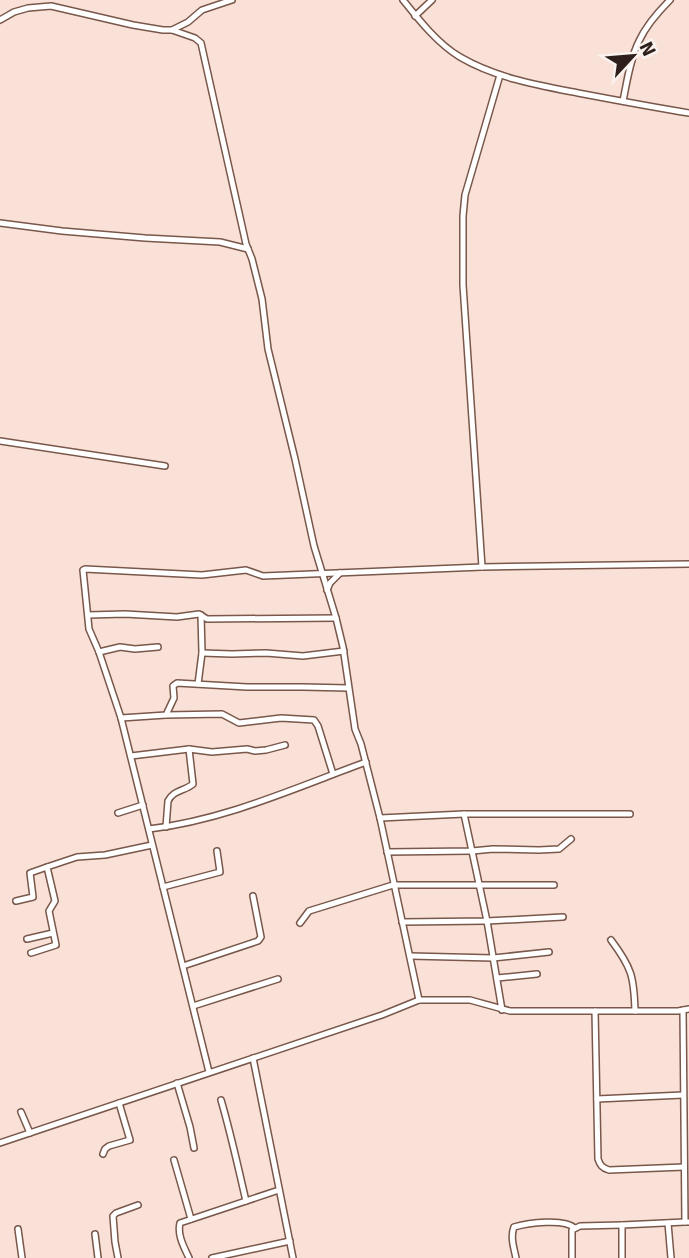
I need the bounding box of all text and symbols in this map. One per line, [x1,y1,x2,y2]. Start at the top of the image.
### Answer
north arrow [598,21,668,91]
text: N [634,38,661,60]

